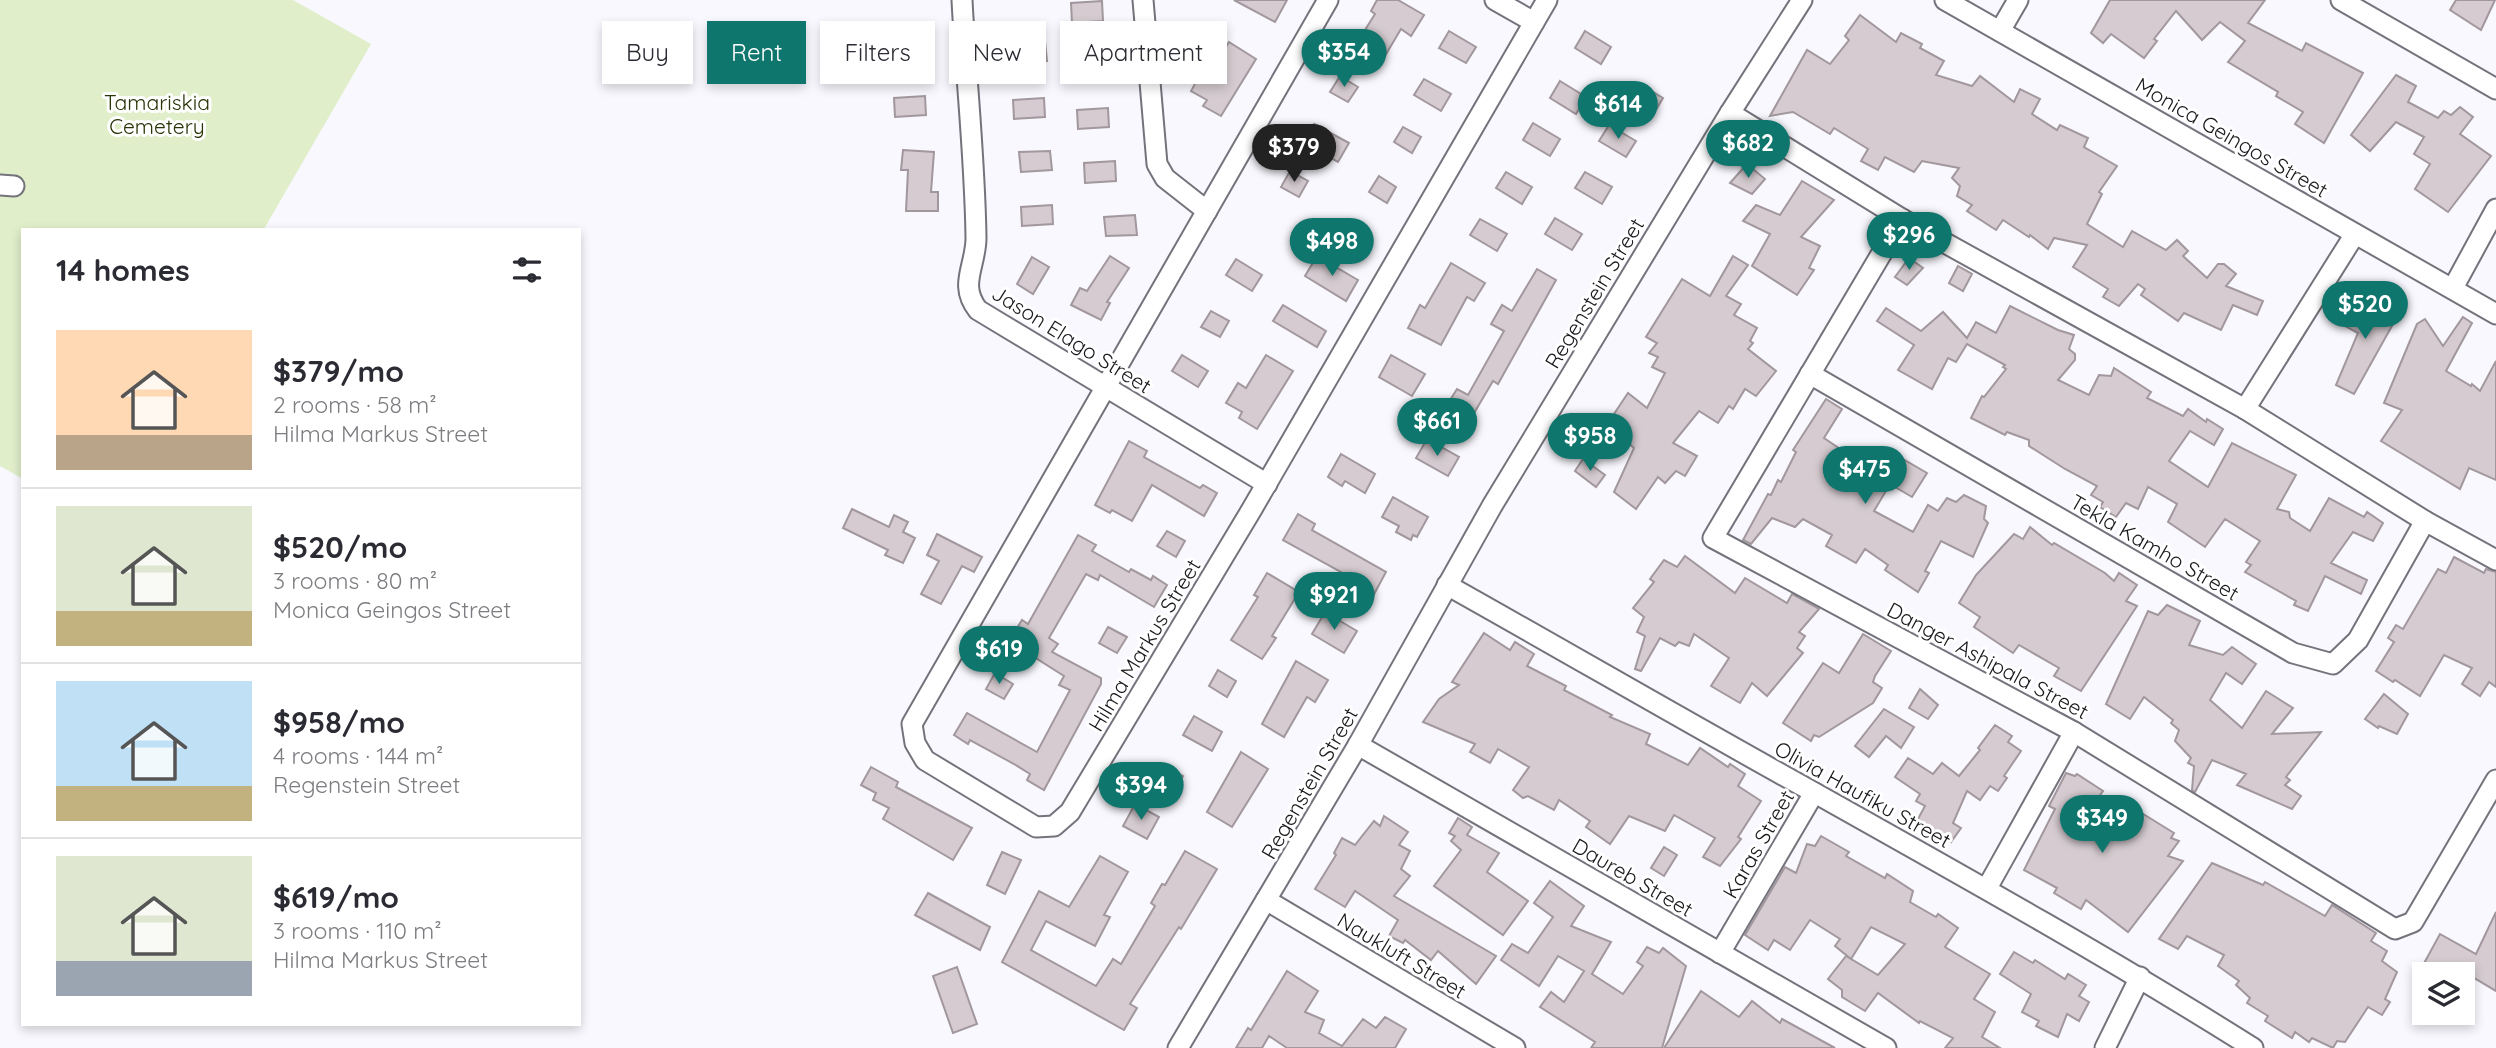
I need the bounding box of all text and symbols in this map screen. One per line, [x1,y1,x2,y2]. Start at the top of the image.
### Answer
chip: Buy [602,21,693,84]
chip: Rent [707,21,806,84]
chip: Filters [820,21,935,84]
chip: New [949,21,1046,84]
chip: Apartment [1060,21,1227,84]
pin: $354 [1303,29,1385,89]
text: $354 [1318,37,1370,66]
street label: Monica Geingos Street [2131,71,2333,203]
pin: $614 [1577,82,1659,141]
park label: Tamariskia Cemetery [104,89,210,139]
text: $614 [1594,89,1642,118]
pin: $682 [1707,120,1789,180]
pin: $379 [1253,124,1335,184]
text: $682 [1722,128,1774,157]
text: $379 [1268,132,1320,161]
pin: $296 [1868,212,1950,272]
street label: Regenstein Street [1539,213,1649,373]
pin: $498 [1291,218,1373,278]
text: $296 [1883,220,1935,249]
text: $498 [1306,226,1358,255]
text: 14 homes [56,251,190,289]
icon: filters [508,251,546,289]
street label: Jason Elago Street [987,279,1157,399]
pin: $520 [2324,282,2406,341]
text: $520 [2338,289,2392,318]
text: $379/mo [273,352,404,390]
icon: home [112,358,196,442]
text: 2 rooms · 58 m² [273,390,436,419]
pin: $661 [1396,398,1478,458]
text: $661 [1413,406,1461,435]
pin: $958 [1549,414,1631,473]
text: Hilma Markus Street [273,419,488,448]
text: $958 [1564,421,1616,450]
pin: $475 [1824,447,1906,506]
text: $475 [1839,454,1891,483]
street label: Tekla Kamho Street [2066,488,2244,606]
text: $520/mo [273,528,407,566]
icon: home [112,534,196,618]
street label: Hilma Markus Street [1082,554,1206,736]
text: 3 rooms · 80 m² [273,566,437,595]
pin: $921 [1293,572,1375,632]
text: $921 [1310,580,1358,609]
text: Monica Geingos Street [273,595,511,624]
street label: Danger Ashipala Street [1883,596,2093,724]
pin: $619 [958,626,1040,686]
text: $619 [975,634,1023,663]
street label: Regenstein Street [1255,702,1363,864]
text: $958/mo [273,703,405,741]
icon: home [112,709,196,793]
street label: Olivia Haufiku Street [1770,735,1956,853]
text: 4 rooms · 144 m² [273,741,443,770]
pin: $394 [1100,762,1182,822]
text: Regenstein Street [273,770,460,799]
text: $394 [1115,770,1167,799]
street label: Karas Street [1717,785,1799,903]
pin: $349 [2061,796,2143,855]
text: $349 [2076,803,2128,832]
street label: Daureb Street [1568,832,1698,922]
text: $619/mo [273,878,399,916]
icon: home [112,884,196,968]
street label: Naukluft Street [1333,906,1471,1004]
text: 3 rooms · 110 m² [273,916,442,945]
text: Hilma Markus Street [273,945,488,974]
map controls [2412,962,2475,1025]
button: layers [2412,962,2475,1025]

